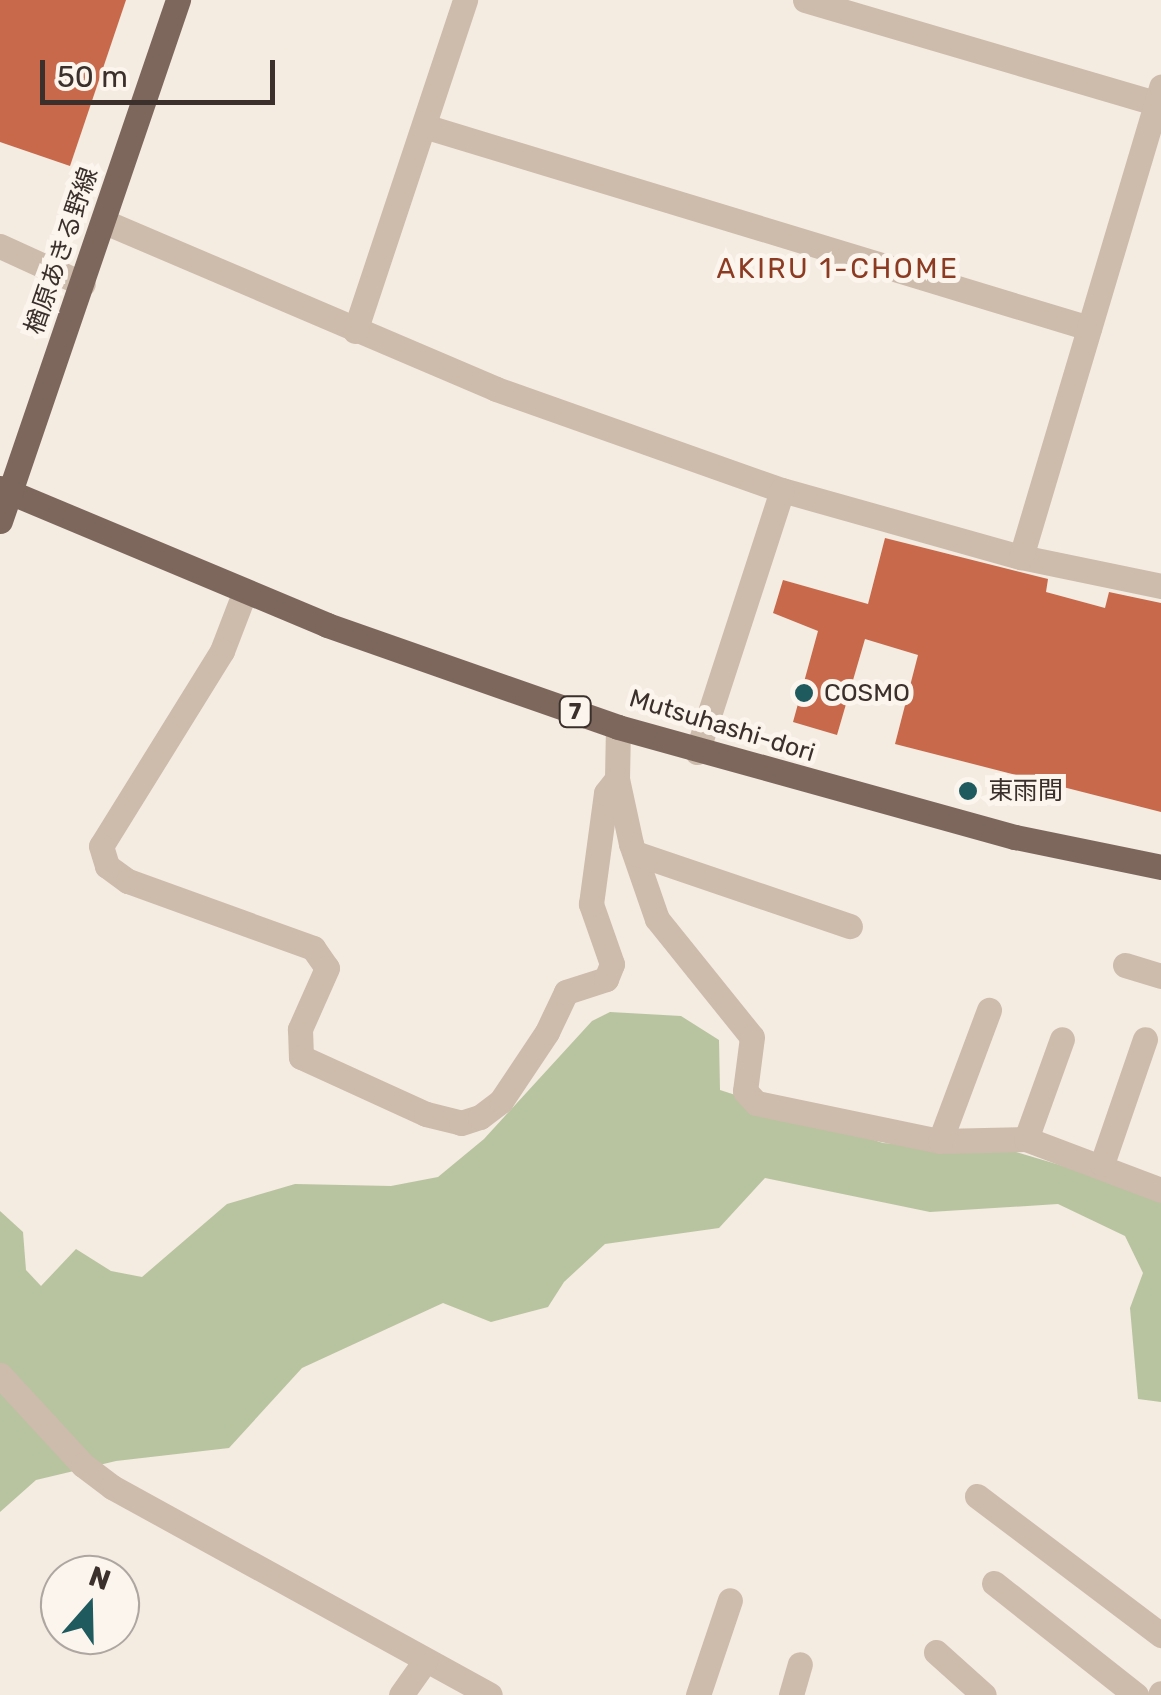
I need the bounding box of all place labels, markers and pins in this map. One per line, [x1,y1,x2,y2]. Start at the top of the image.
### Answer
place label: COSMO [824,678,910,708]
marker: COSMO [793,682,815,704]
place label: 東雨間 [988,776,1063,806]
marker: 東雨間 [957,780,979,802]

